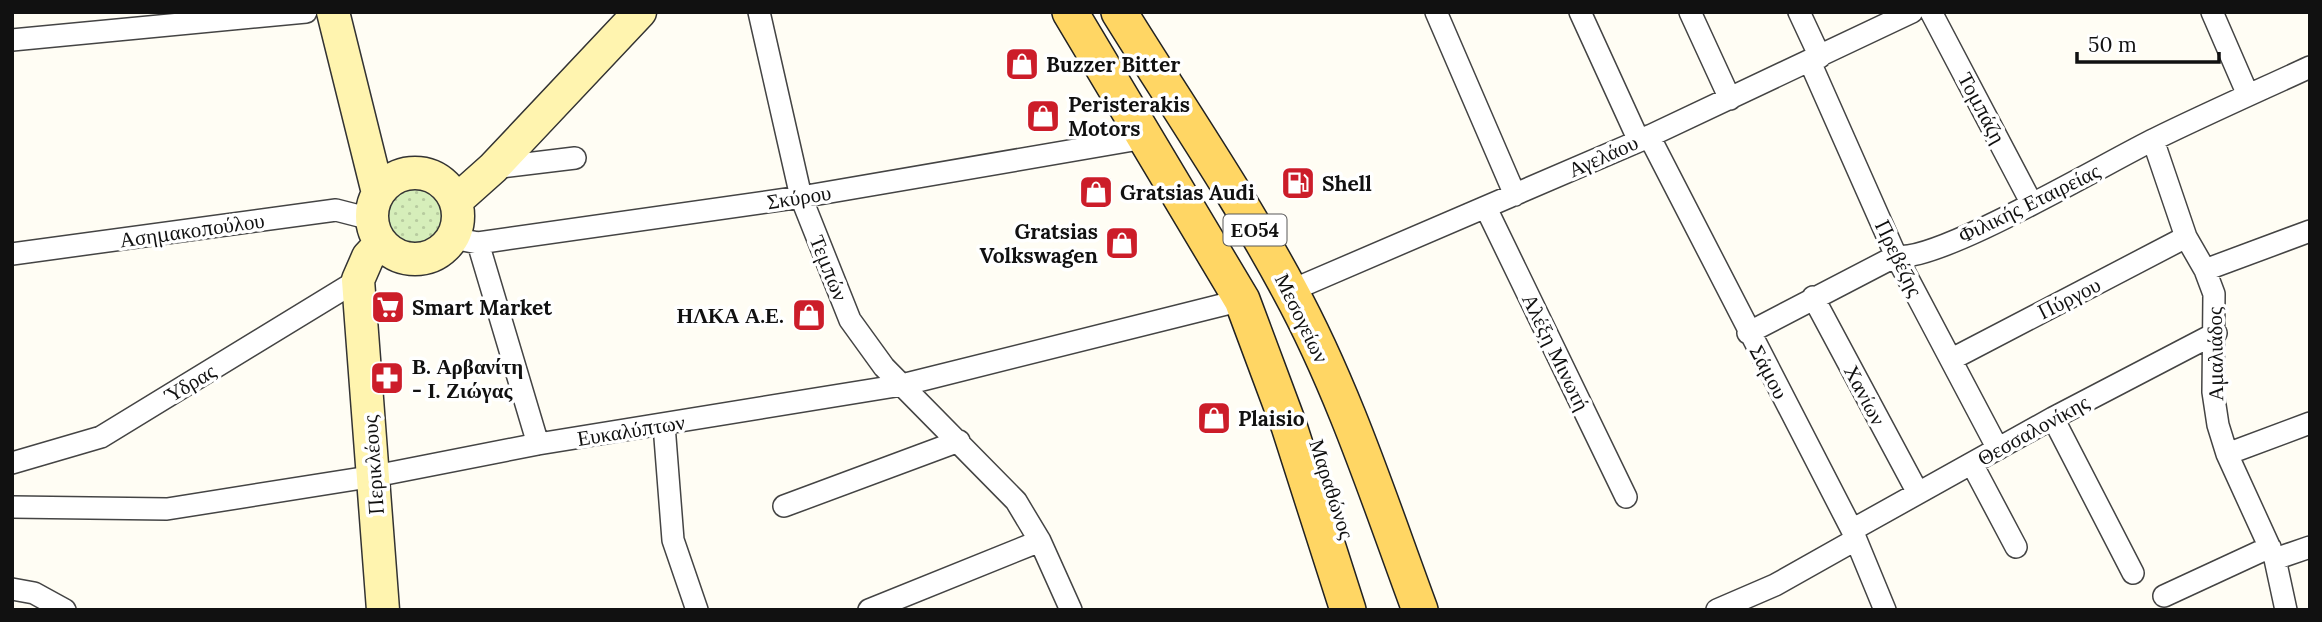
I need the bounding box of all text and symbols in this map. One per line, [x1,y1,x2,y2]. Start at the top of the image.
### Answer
scale bar [2077,21,2219,65]
text: 50 m [2088,31,2137,58]
shop icon: Buzzer Bitter [1003,45,1041,83]
place label: Buzzer Bitter [1046,51,1180,78]
street label: Τομπάζη [1952,68,2012,148]
place label: Peristerakis Motors [1068,91,1190,142]
shop icon: Peristerakis Motors [1024,97,1062,135]
street label: Αγελάου [1564,129,1642,183]
street label: Φιλικής Εταιρείας [1954,157,2105,249]
fuel station icon: Shell [1279,164,1317,202]
place label: Shell [1322,170,1372,197]
shop icon: Gratsias Audi [1077,173,1115,211]
street label: Σκύρου [765,179,833,215]
place label: Gratsias Audi [1120,179,1255,206]
street label: Ασημακοπούλου [118,206,266,254]
road number: ΕΟ54 [1224,214,1286,246]
street label: Πρεβέζης [1869,215,1929,301]
place label: Gratsias Volkswagen [980,218,1098,269]
shop icon: Gratsias Volkswagen [1103,224,1141,262]
street label: Τεμπών [804,231,854,305]
street label: Μεσογείων [1269,269,1335,367]
street label: Πύργου [2033,271,2105,325]
supermarket icon: Smart Market [369,288,407,326]
street label: Αλέξη Μινωτή [1516,289,1596,415]
place label: Smart Market [412,294,552,321]
shop icon: ΗΛΚΑ Α.Ε. [790,296,828,334]
place label: ΗΛΚΑ Α.Ε. [677,302,784,329]
street label: Αμαλιάδος [2201,306,2229,401]
street label: Σάμου [1744,340,1794,404]
place label: Β. Αρβανίτη - Ι. Ζιώγας [412,353,523,404]
street label: Ύδρας [159,357,221,409]
pharmacy icon: Β. Αρβανίτη - Ι. Ζιώγας [368,359,406,397]
street label: Χανίων [1838,360,1892,430]
street label: Θεσσαλονίκης [1973,388,2094,472]
shop icon: Plaisio [1195,399,1233,437]
place label: Plaisio [1238,405,1305,432]
street label: Ευκαλύπτων [575,408,687,452]
street label: Περικλέους [356,414,390,516]
street label: Μαραθώνος [1303,436,1361,543]

